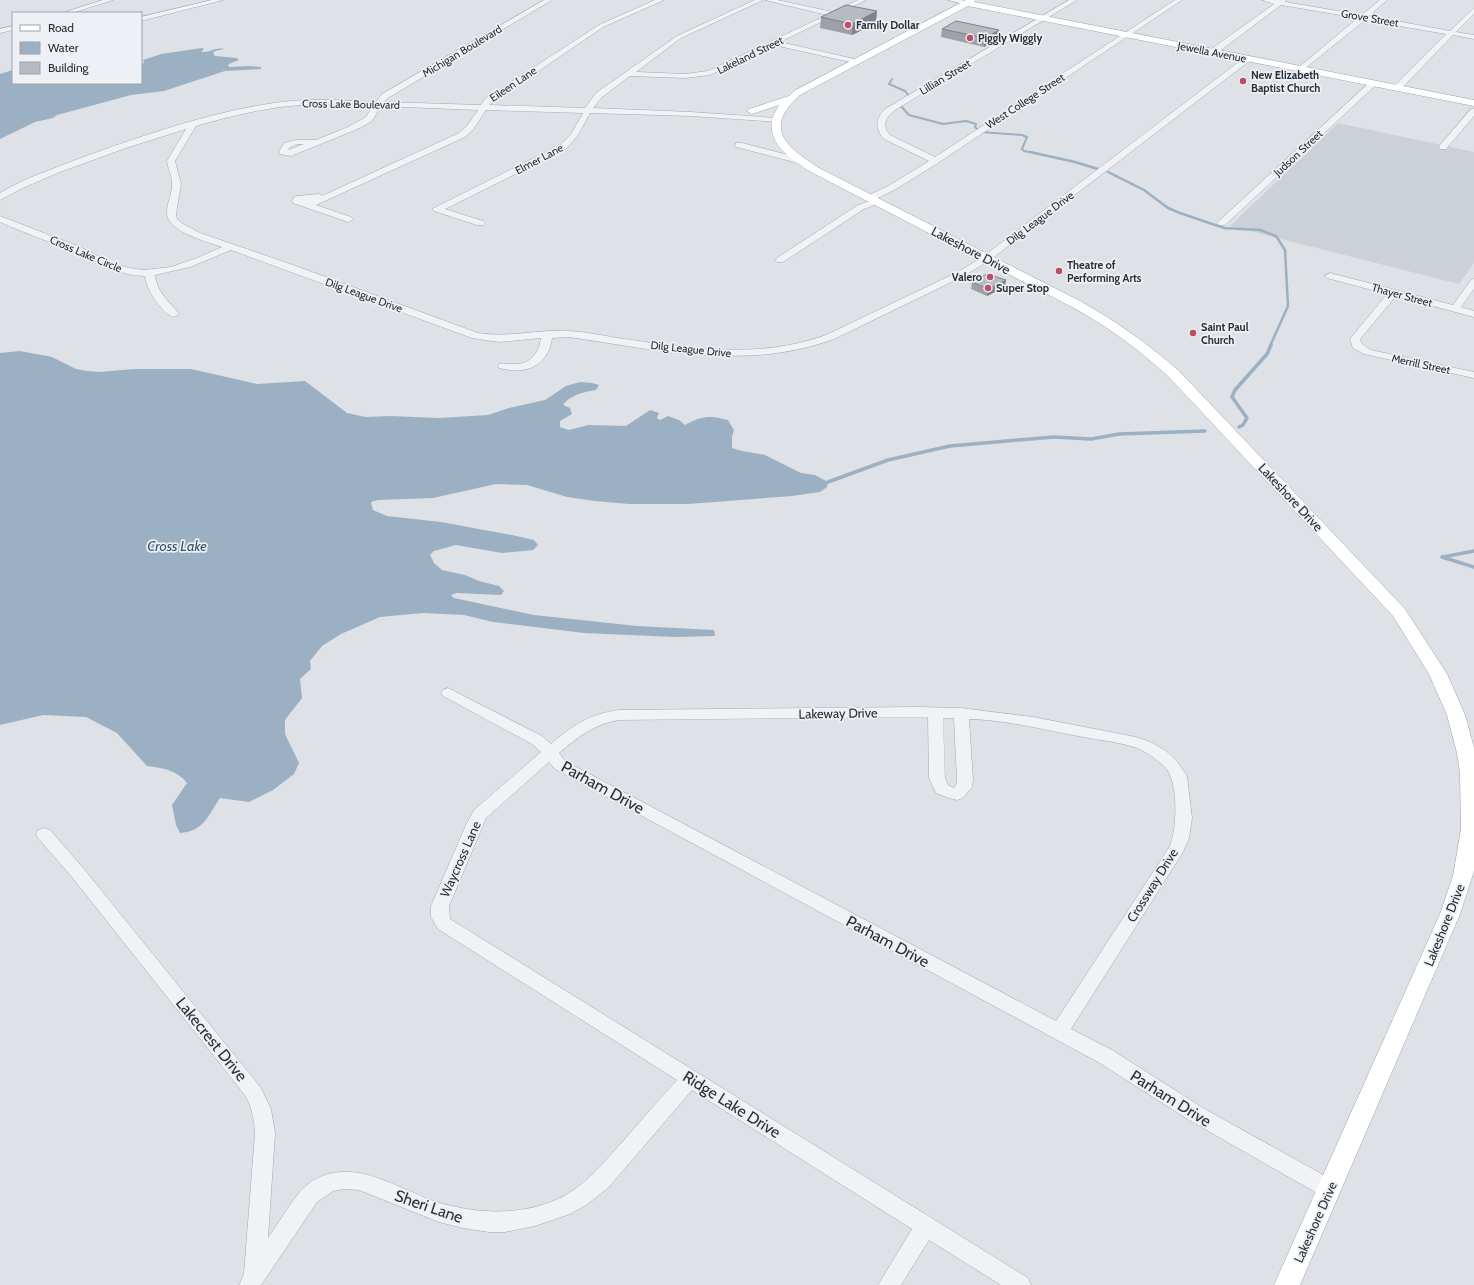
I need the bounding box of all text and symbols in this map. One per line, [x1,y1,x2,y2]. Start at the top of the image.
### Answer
street label: Grove Street [1340,6,1400,30]
legend [12,12,142,84]
place label: Family Dollar [856,18,920,32]
text: Road [48,20,74,35]
marker: Family Dollar [843,20,853,30]
street label: Michigan Boulevard [420,22,504,80]
place label: Piggly Wiggly [978,31,1042,45]
street label: Lakeland Street [715,33,786,77]
marker: Piggly Wiggly [965,33,975,43]
street label: Jewella Avenue [1175,38,1248,66]
text: Water [48,40,79,55]
street label: Lillian Street [917,56,974,98]
text: Building [48,60,90,75]
street label: Eileen Lane [487,63,539,105]
place label: New Elizabeth Baptist Church [1251,68,1320,95]
street label: West College Street [983,70,1067,132]
marker: New Elizabeth Baptist Church [1238,76,1248,86]
street label: Cross Lake Boulevard [302,96,400,112]
street label: Judson Street [1270,127,1326,180]
street label: Elmer Lane [513,140,566,178]
street label: Dilg League Drive [1003,188,1077,248]
street label: Lakeshore Drive [929,222,1014,278]
street label: Cross Lake Circle [48,232,125,276]
place label: Theatre of Performing Arts [1067,258,1142,285]
marker: Theatre of Performing Arts [1054,266,1064,276]
place label: Valero [952,270,982,284]
marker: Valero [985,272,995,282]
street label: Dilg League Drive [323,275,405,316]
street label: Thayer Street [1370,280,1434,310]
place label: Super Stop [996,281,1049,295]
marker: Super Stop [983,283,993,293]
place label: Saint Paul Church [1201,320,1249,347]
marker: Saint Paul Church [1188,328,1198,338]
street label: Dilg League Drive [650,338,732,360]
street label: Merrill Street [1390,351,1452,377]
street label: Lakeshore Drive [1255,460,1327,535]
water label: Cross Lake [147,537,207,555]
street label: Lakeway Drive [798,704,878,722]
street label: Parham Drive [558,757,647,818]
street label: Waycross Lane [436,818,484,900]
street label: Crossway Drive [1123,845,1181,925]
street label: Lakeshore Drive [1420,881,1468,968]
street label: Parham Drive [843,912,933,971]
street label: Lakecrest Drive [172,994,251,1085]
street label: Parham Drive [1127,1066,1215,1131]
street label: Ridge Lake Drive [679,1067,784,1142]
street label: Lakeshore Drive [1290,1179,1340,1265]
street label: Sheri Lane [392,1186,465,1227]

